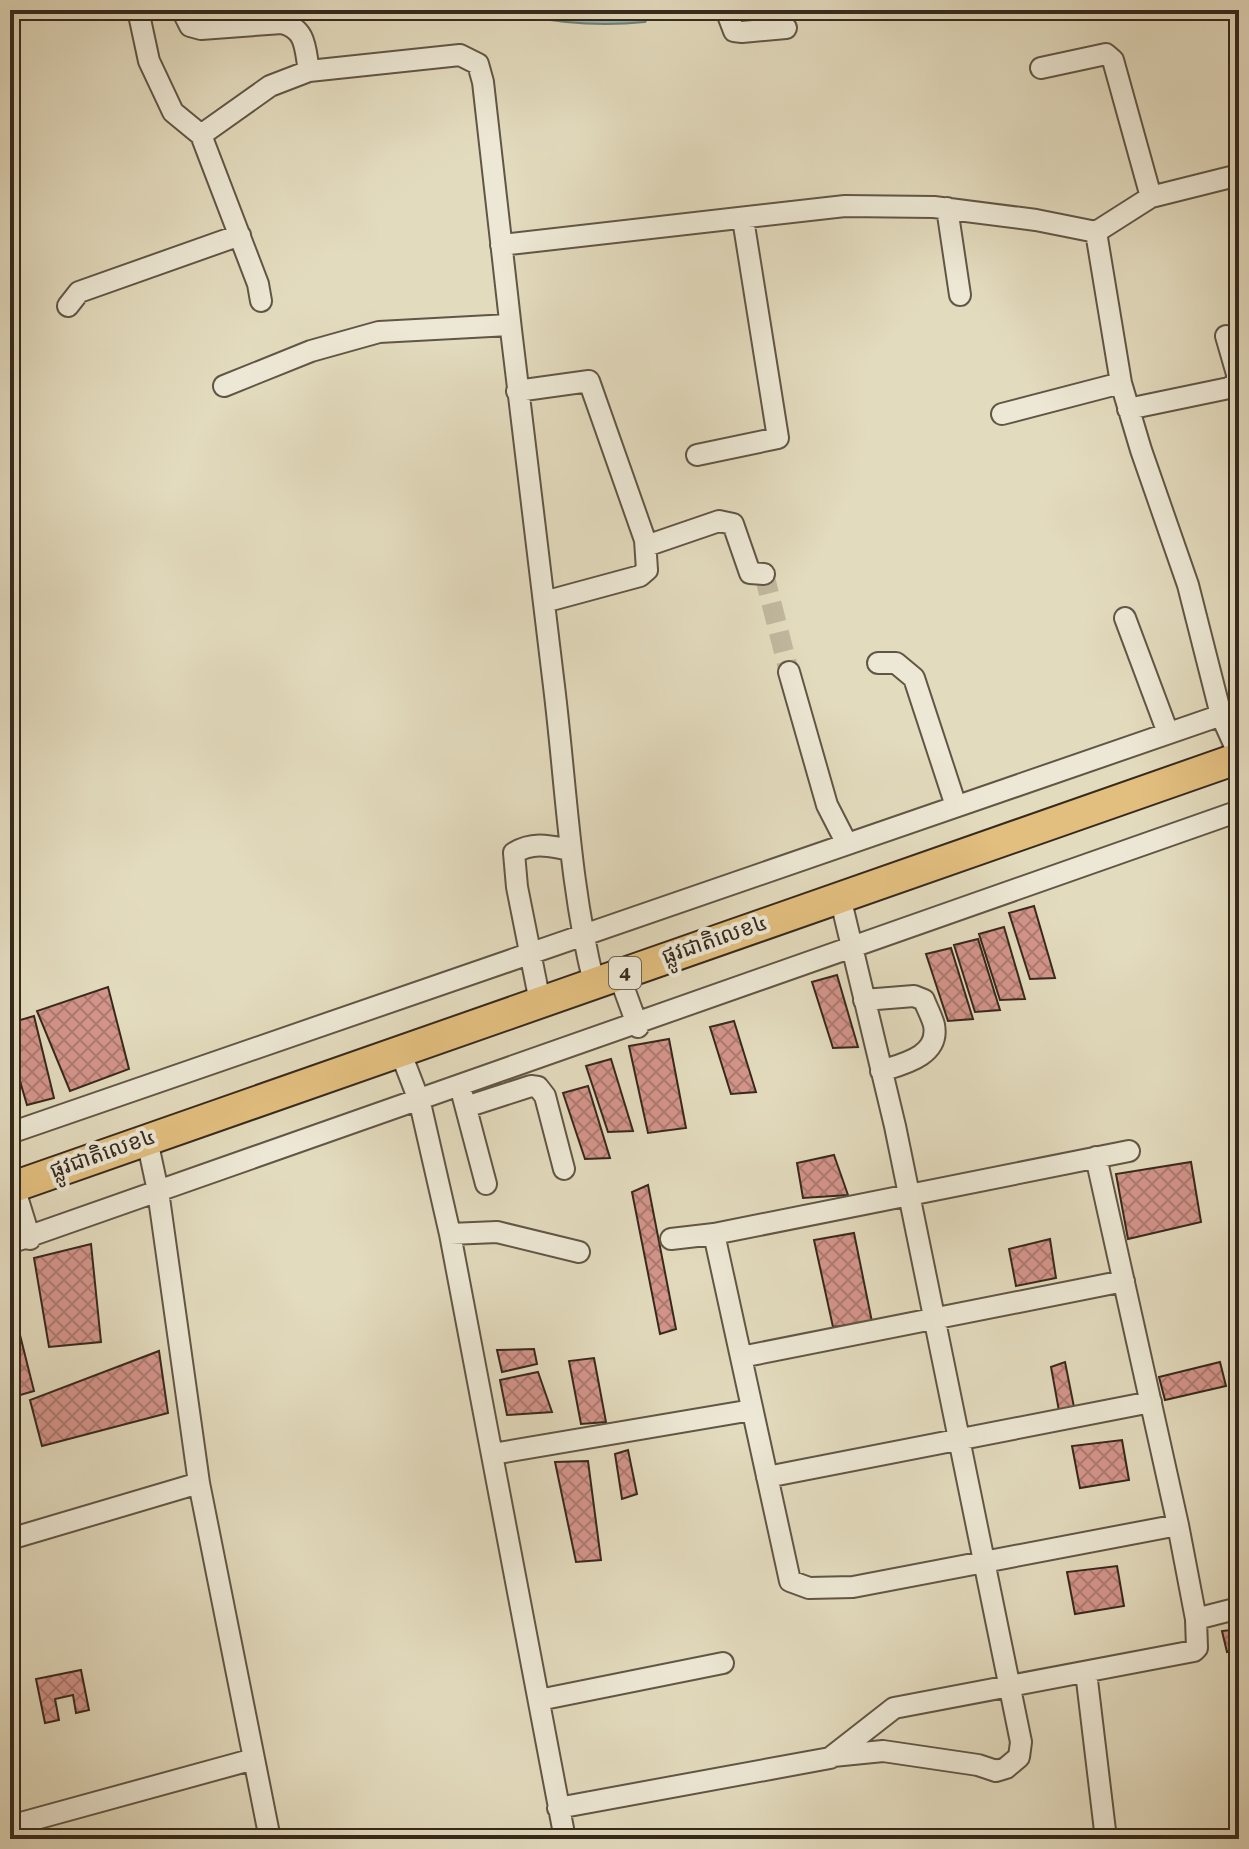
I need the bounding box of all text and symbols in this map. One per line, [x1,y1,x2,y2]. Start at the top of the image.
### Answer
street label: ផ្លូវជាតិលេខ៤ [658,908,773,976]
road number: 4 [609,957,641,989]
street label: ផ្លូវជាតិលេខ៤ [46,1122,161,1190]

